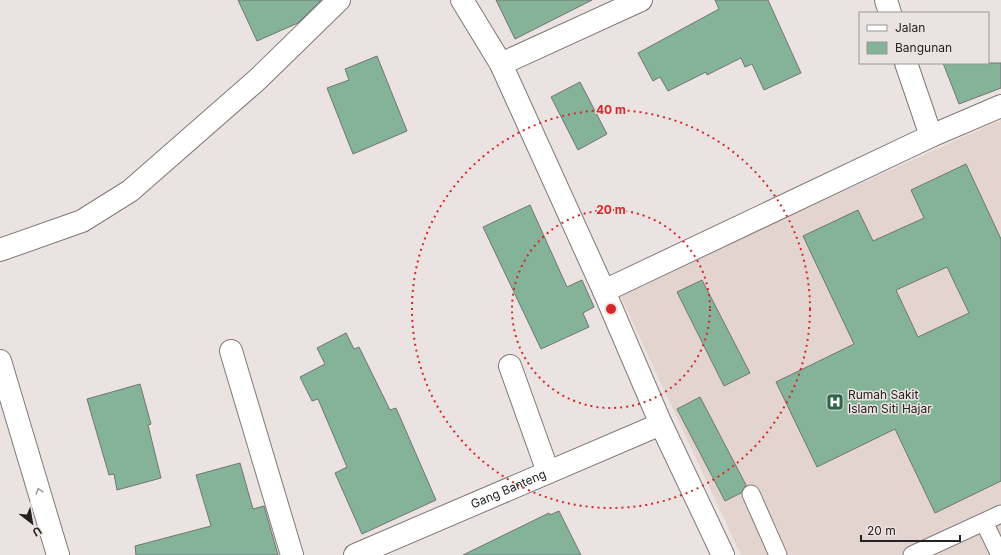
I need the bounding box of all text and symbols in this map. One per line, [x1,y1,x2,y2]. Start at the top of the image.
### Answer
legend [859,12,989,64]
text: Jalan [895,20,925,35]
text: Bangunan [895,40,952,55]
text: 40 m [596,102,626,117]
text: 20 m [596,202,626,217]
centre of rings [604,302,618,316]
place label: Rumah Sakit Islam Siti Hajar [848,387,932,416]
hospital icon: Rumah Sakit Islam Siti Hajar [825,392,845,412]
street label: Gang Banteng [468,466,548,512]
one-way arrow [35,488,44,495]
north arrow [12,503,52,543]
scale bar [861,517,960,543]
text: U [30,523,44,540]
text: 20 m [867,523,896,538]

